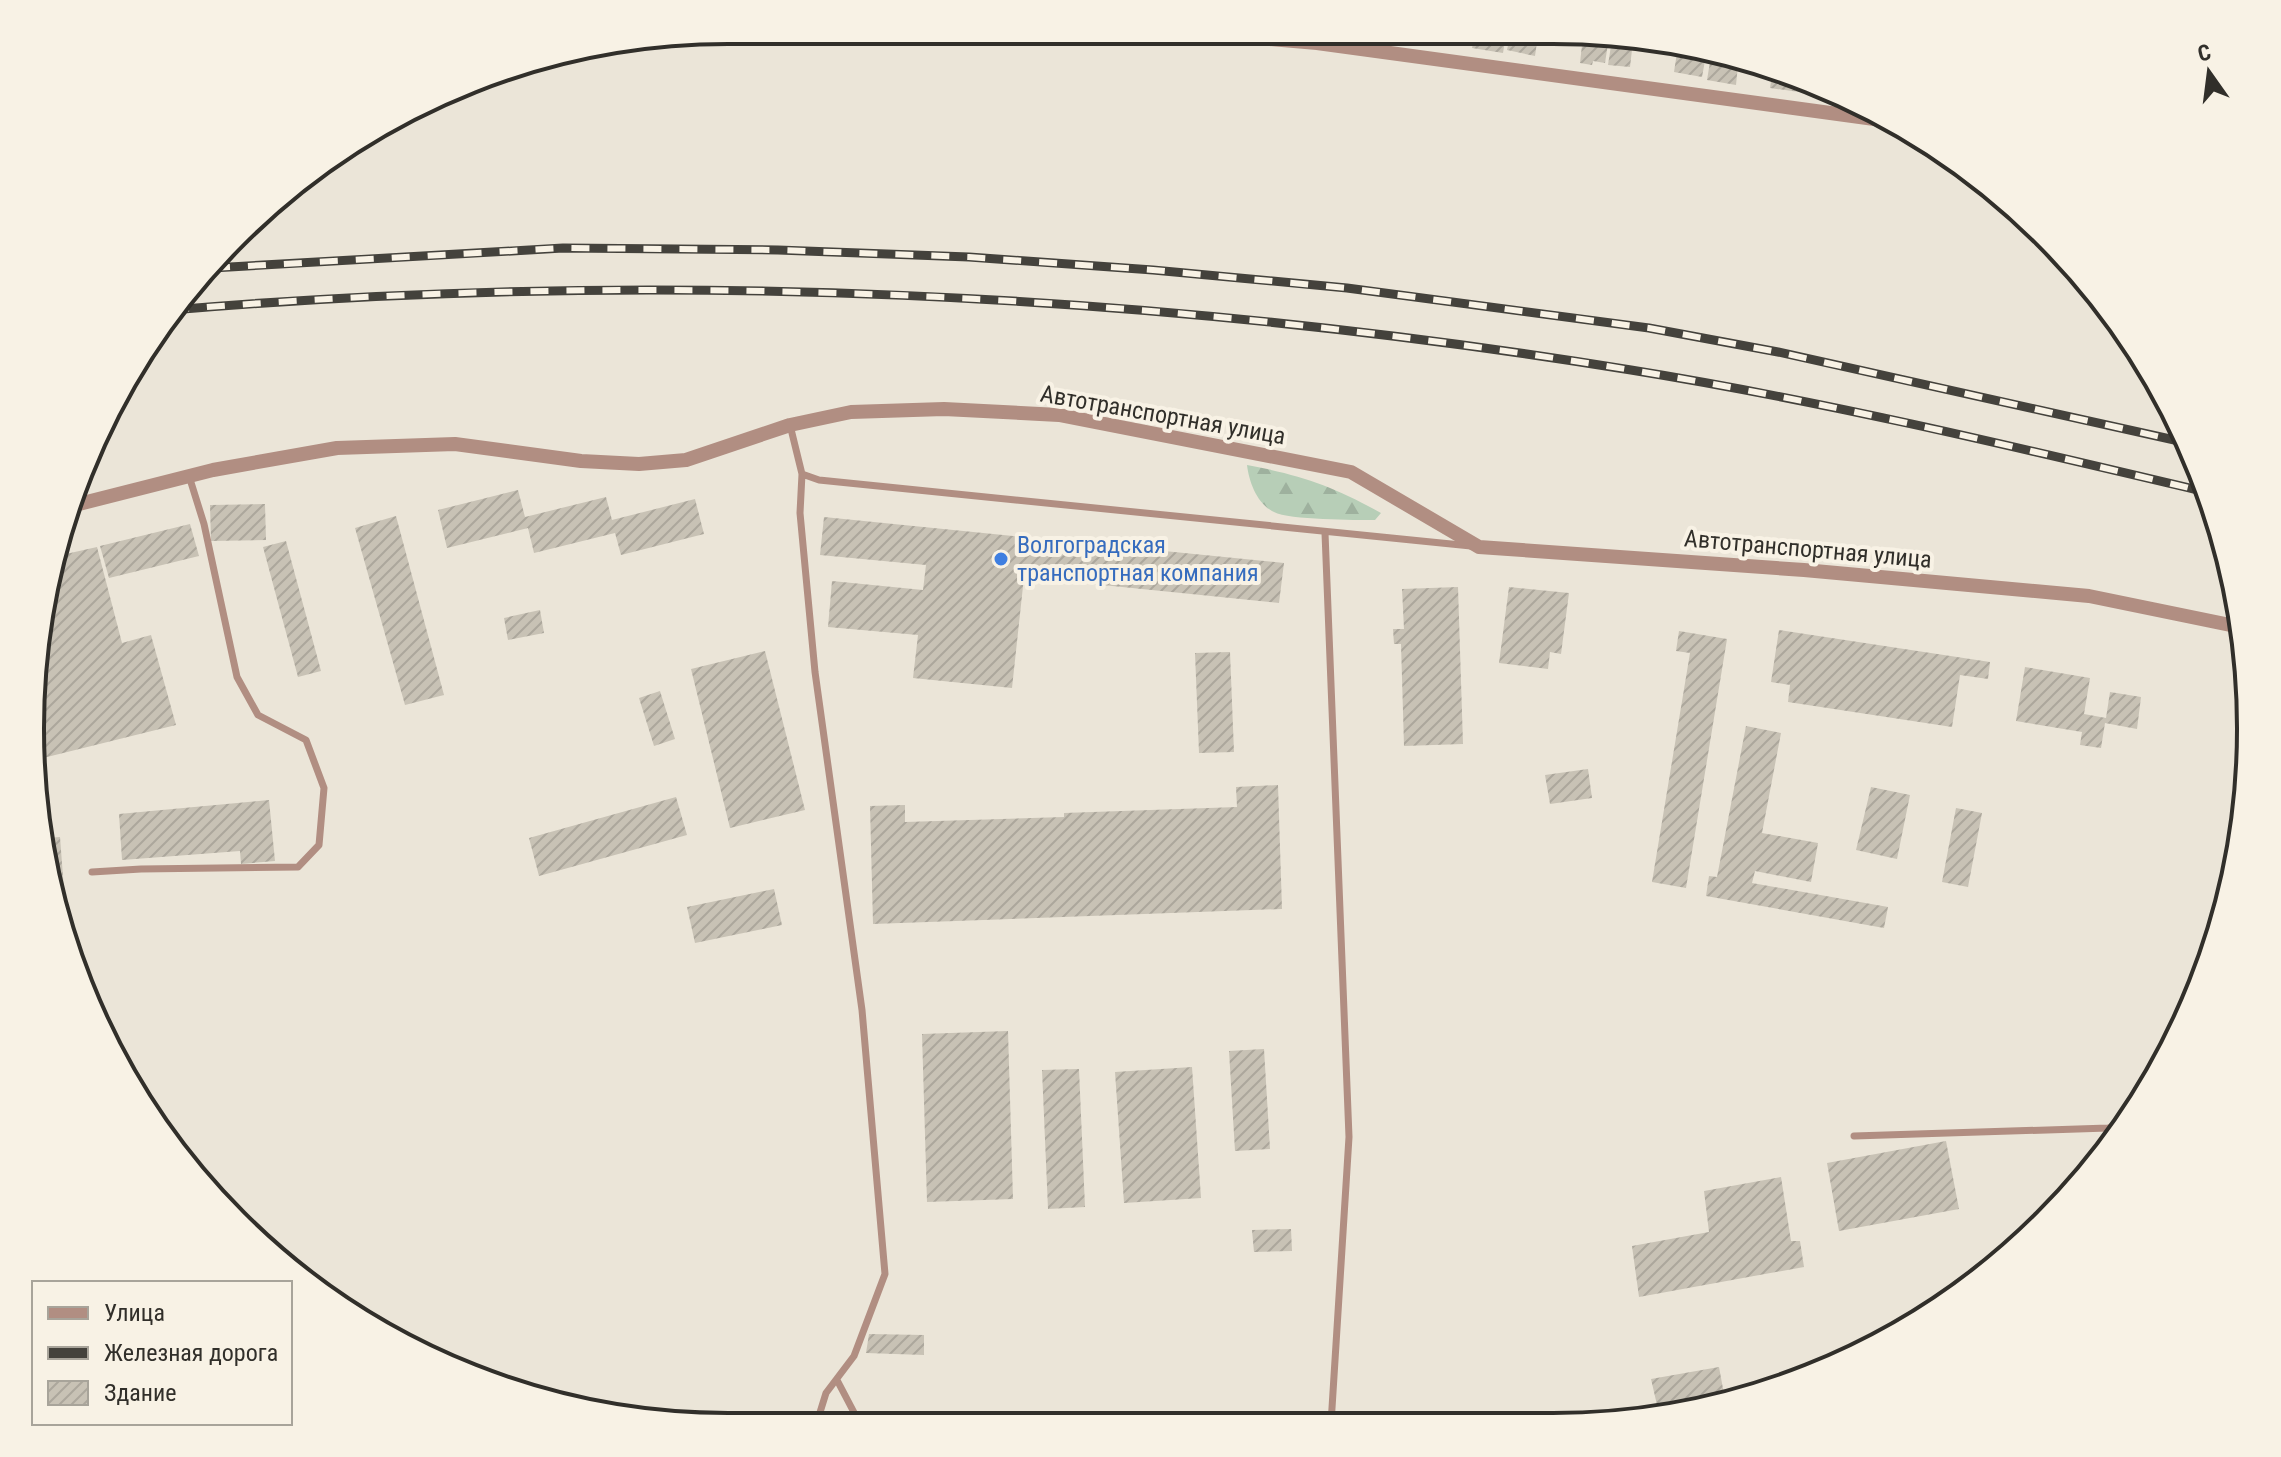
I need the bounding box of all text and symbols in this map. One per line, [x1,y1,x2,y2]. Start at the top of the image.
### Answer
north arrow [2169,32,2249,112]
text: С [2195,39,2213,67]
street label: Автотранспортная улица [1038,380,1288,450]
street label: Автотранспортная улица [1683,524,1933,574]
place label: Волгоградская транспортная компания [1017,531,1259,587]
marker: Волгоградская транспортная компания [992,550,1010,568]
legend [32,1281,292,1425]
text: Улица [104,1299,165,1327]
text: Железная дорога [104,1339,278,1367]
text: Здание [104,1379,176,1407]

